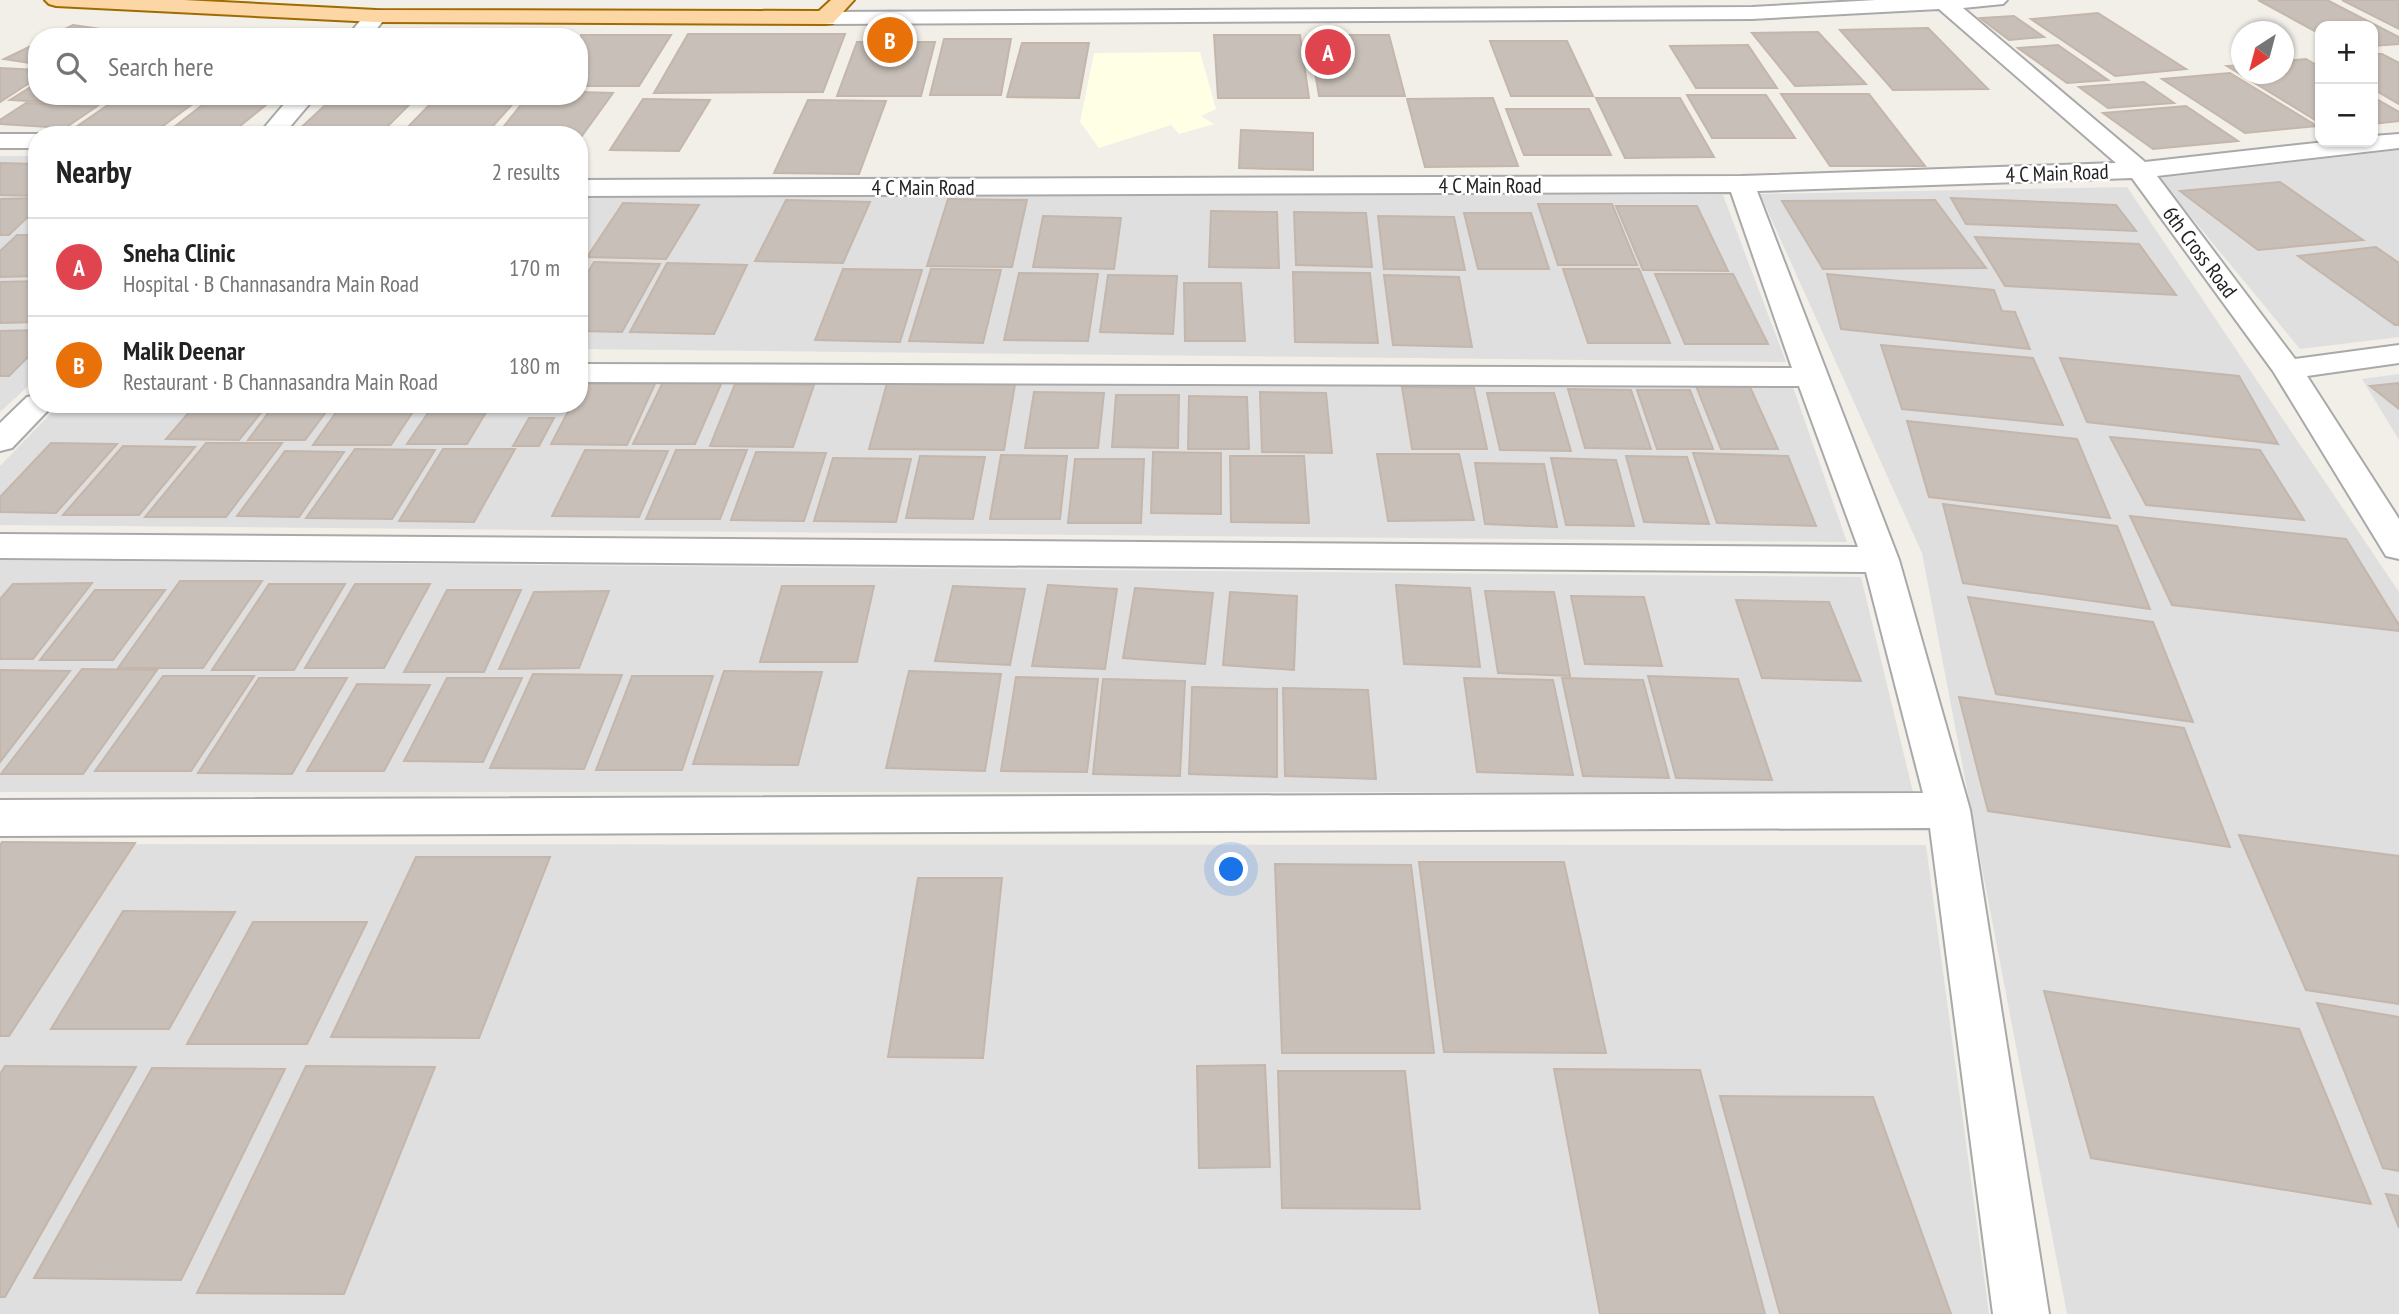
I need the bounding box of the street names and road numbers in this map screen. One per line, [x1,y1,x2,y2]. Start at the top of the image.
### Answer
street label: 4 C Main Road [2005,158,2109,188]
street label: 4 C Main Road [1438,172,1542,199]
street label: 4 C Main Road [871,174,975,201]
street label: 6th Cross Road [2157,201,2243,303]

